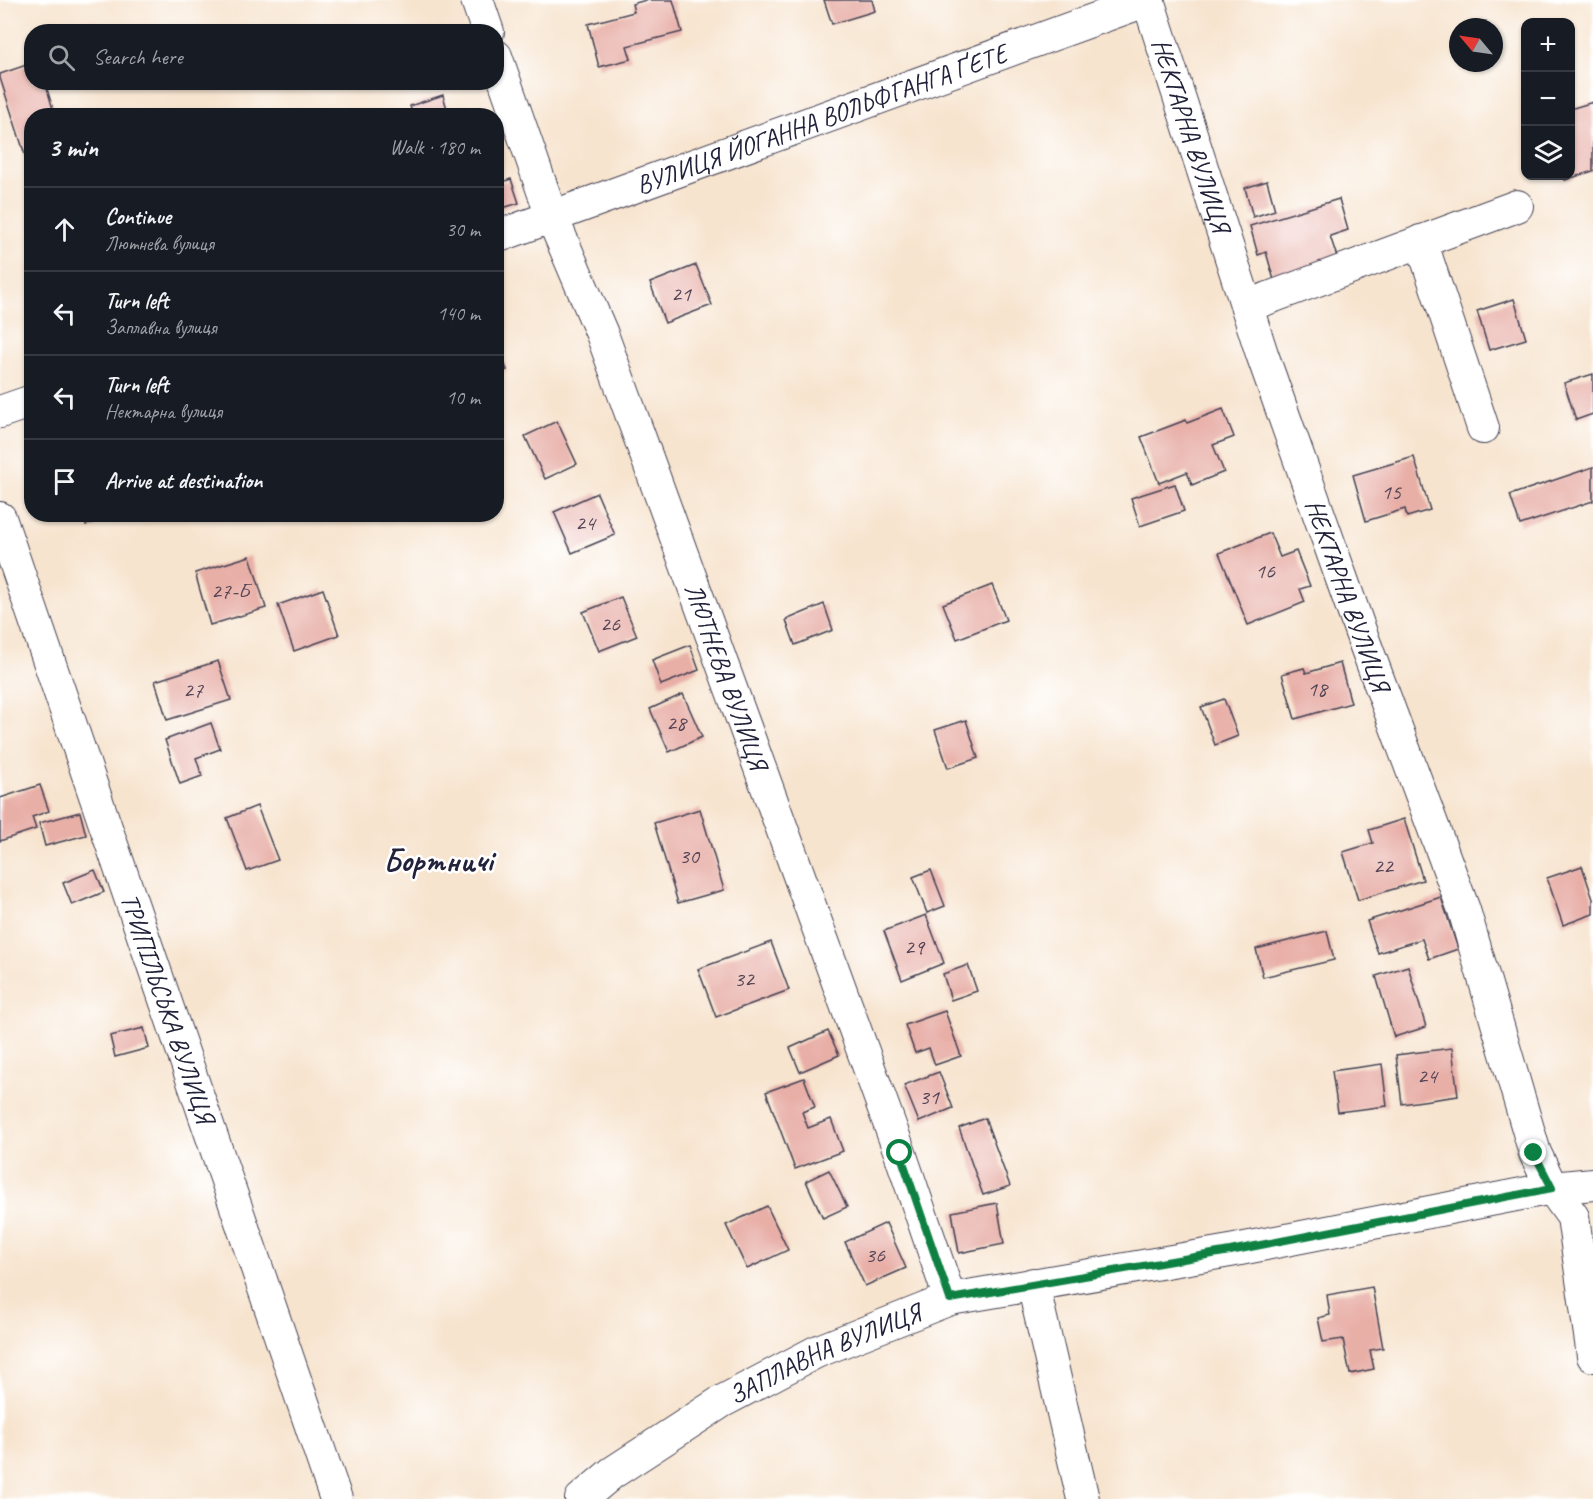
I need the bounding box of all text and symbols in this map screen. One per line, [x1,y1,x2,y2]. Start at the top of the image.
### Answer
north arrow [1449,18,1503,72]
map controls [1521,18,1575,180]
button: + [1521,18,1575,72]
search box [24,24,504,90]
street label: НЕКТАРНА ВУЛИЦЯ [1145,34,1239,240]
street label: ВУЛИЦЯ ЙОГАННА ВОЛЬФГАНГА ҐЕТЕ [631,35,1015,201]
icon: search [45,41,78,74]
text: Search here [93,43,183,71]
button: − [1521,72,1575,126]
button: layers [1521,126,1575,180]
text: 3 min [48,131,98,164]
text: Walk · 180 m [390,135,480,160]
text: Continue [105,203,171,231]
icon: ahead [48,213,81,246]
text: 30 m [446,217,480,242]
text: Лютнева вулиця [105,231,214,256]
house number: 21 [671,280,692,308]
text: Turn left [105,287,169,315]
icon: left [48,297,81,330]
text: 140 m [437,301,480,326]
text: Заплавна вулиця [105,315,217,340]
text: Turn left [105,371,169,399]
icon: left [48,381,81,414]
text: 10 m [446,385,480,410]
text: Нектарна вулиця [105,399,222,424]
icon: arrive [48,465,81,498]
text: Arrive at destination [105,467,262,495]
house number: 15 [1381,478,1402,506]
street label: НЕКТАРНА ВУЛИЦЯ [1298,495,1399,700]
house number: 24 [575,509,597,537]
house number: 16 [1255,557,1276,585]
house number: 27-Б [211,577,253,605]
street label: ЛЮТНЕВА ВУЛИЦЯ [678,579,777,778]
house number: 26 [600,610,621,638]
house number: 18 [1307,675,1329,703]
house number: 27 [183,676,204,704]
house number: 28 [666,709,688,737]
district label: Бортничі [383,840,496,881]
house number: 30 [679,842,701,870]
house number: 22 [1373,852,1395,880]
street label: ТРИПІЛЬСЬКА ВУЛИЦЯ [113,889,224,1131]
house number: 29 [904,933,926,961]
house number: 32 [734,965,756,993]
house number: 24 [1417,1062,1439,1090]
house number: 31 [919,1083,940,1111]
route start [886,1139,912,1165]
route end [1520,1139,1546,1165]
house number: 36 [865,1241,886,1269]
street label: ЗАПЛАВНА ВУЛИЦЯ [723,1294,929,1412]

